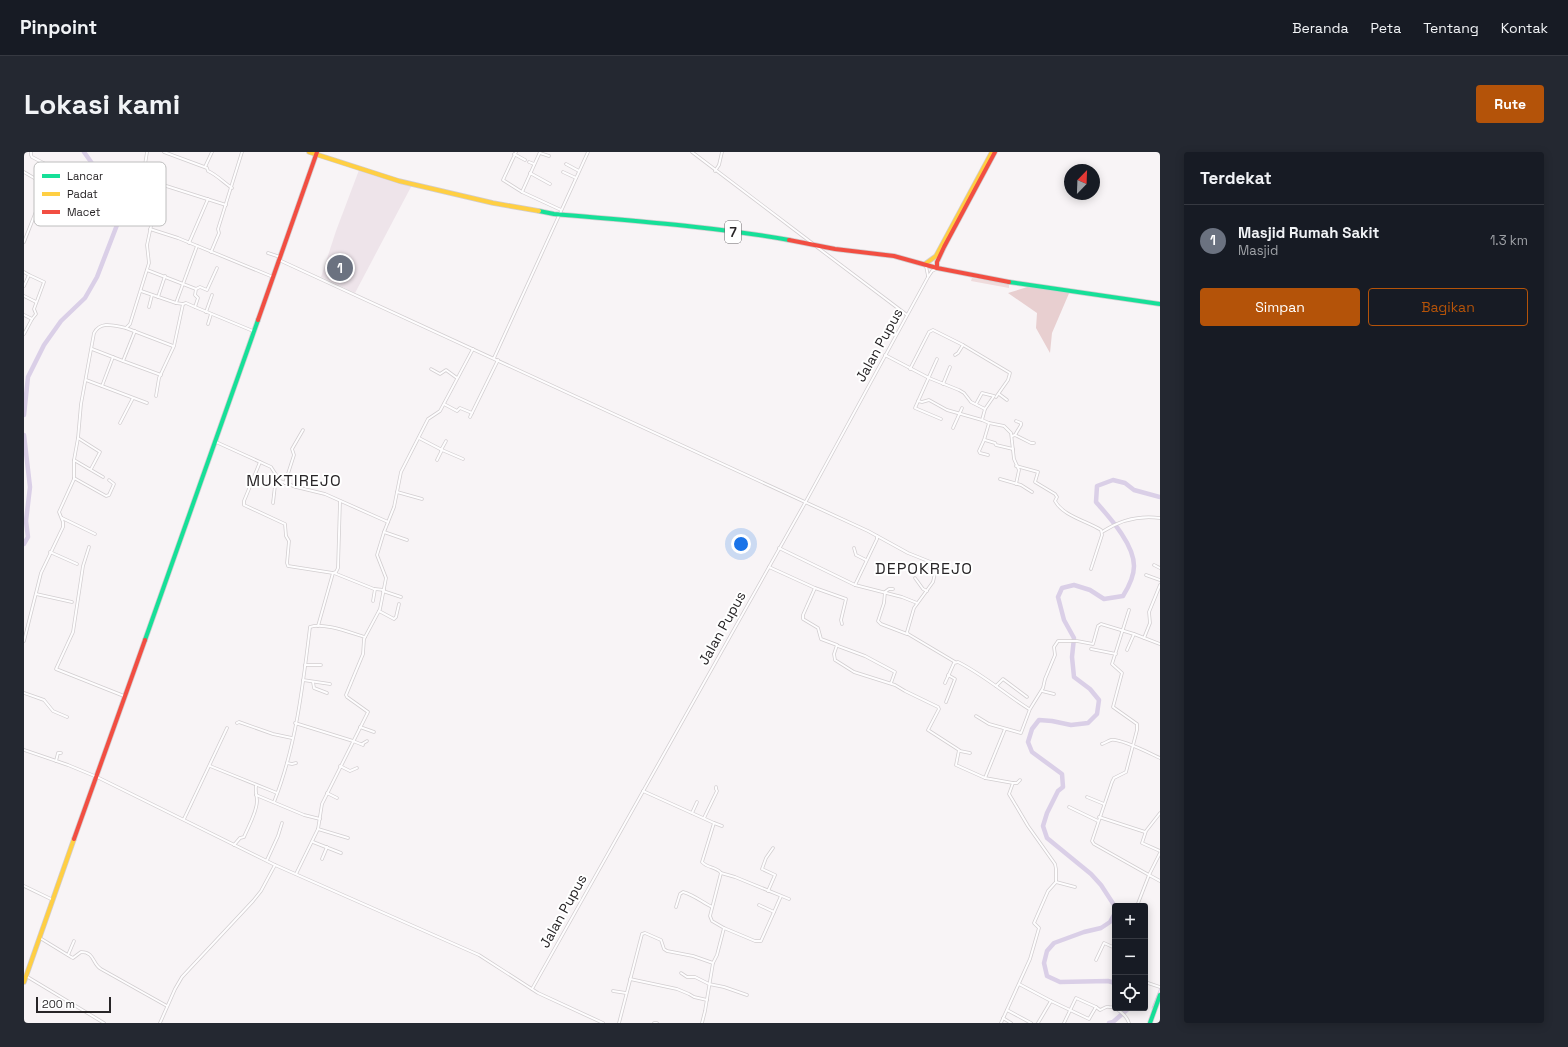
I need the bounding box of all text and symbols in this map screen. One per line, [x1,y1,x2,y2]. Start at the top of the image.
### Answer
text: Pinpoint [20,15,97,40]
text: Beranda [1292,19,1349,37]
text: Peta [1371,19,1401,37]
text: Tentang [1423,19,1479,37]
text: Kontak [1501,19,1548,37]
button: Rute [1476,85,1544,123]
text: Lokasi kami [24,86,180,122]
legend [34,162,166,226]
north arrow [1064,164,1100,200]
text: Terdekat [1200,167,1272,189]
text: Lancar [67,169,103,183]
text: Padat [67,187,98,201]
text: Macet [67,205,101,219]
road number: 7 [725,221,741,243]
text: Masjid Rumah Sakit [1238,223,1379,242]
text: 1 [1210,232,1216,249]
text: 1.3 km [1490,232,1528,249]
text: Masjid [1238,242,1278,259]
pin: 1 [327,253,353,283]
button: Simpan [1200,288,1360,326]
button: Bagikan [1368,288,1528,326]
street label: Jalan Pupus [851,305,907,385]
district label: MUKTIREJO [246,470,342,491]
your location [731,534,751,554]
district label: DEPOKREJO [875,558,973,579]
street label: Jalan Pupus [694,588,750,668]
street label: Jalan Pupus [535,871,591,951]
map controls [1112,903,1148,1011]
button: + [1112,903,1148,939]
button: − [1112,939,1148,975]
button: locate [1112,975,1148,1011]
scale bar [36,995,111,1014]
text: 200 m [42,997,75,1011]

